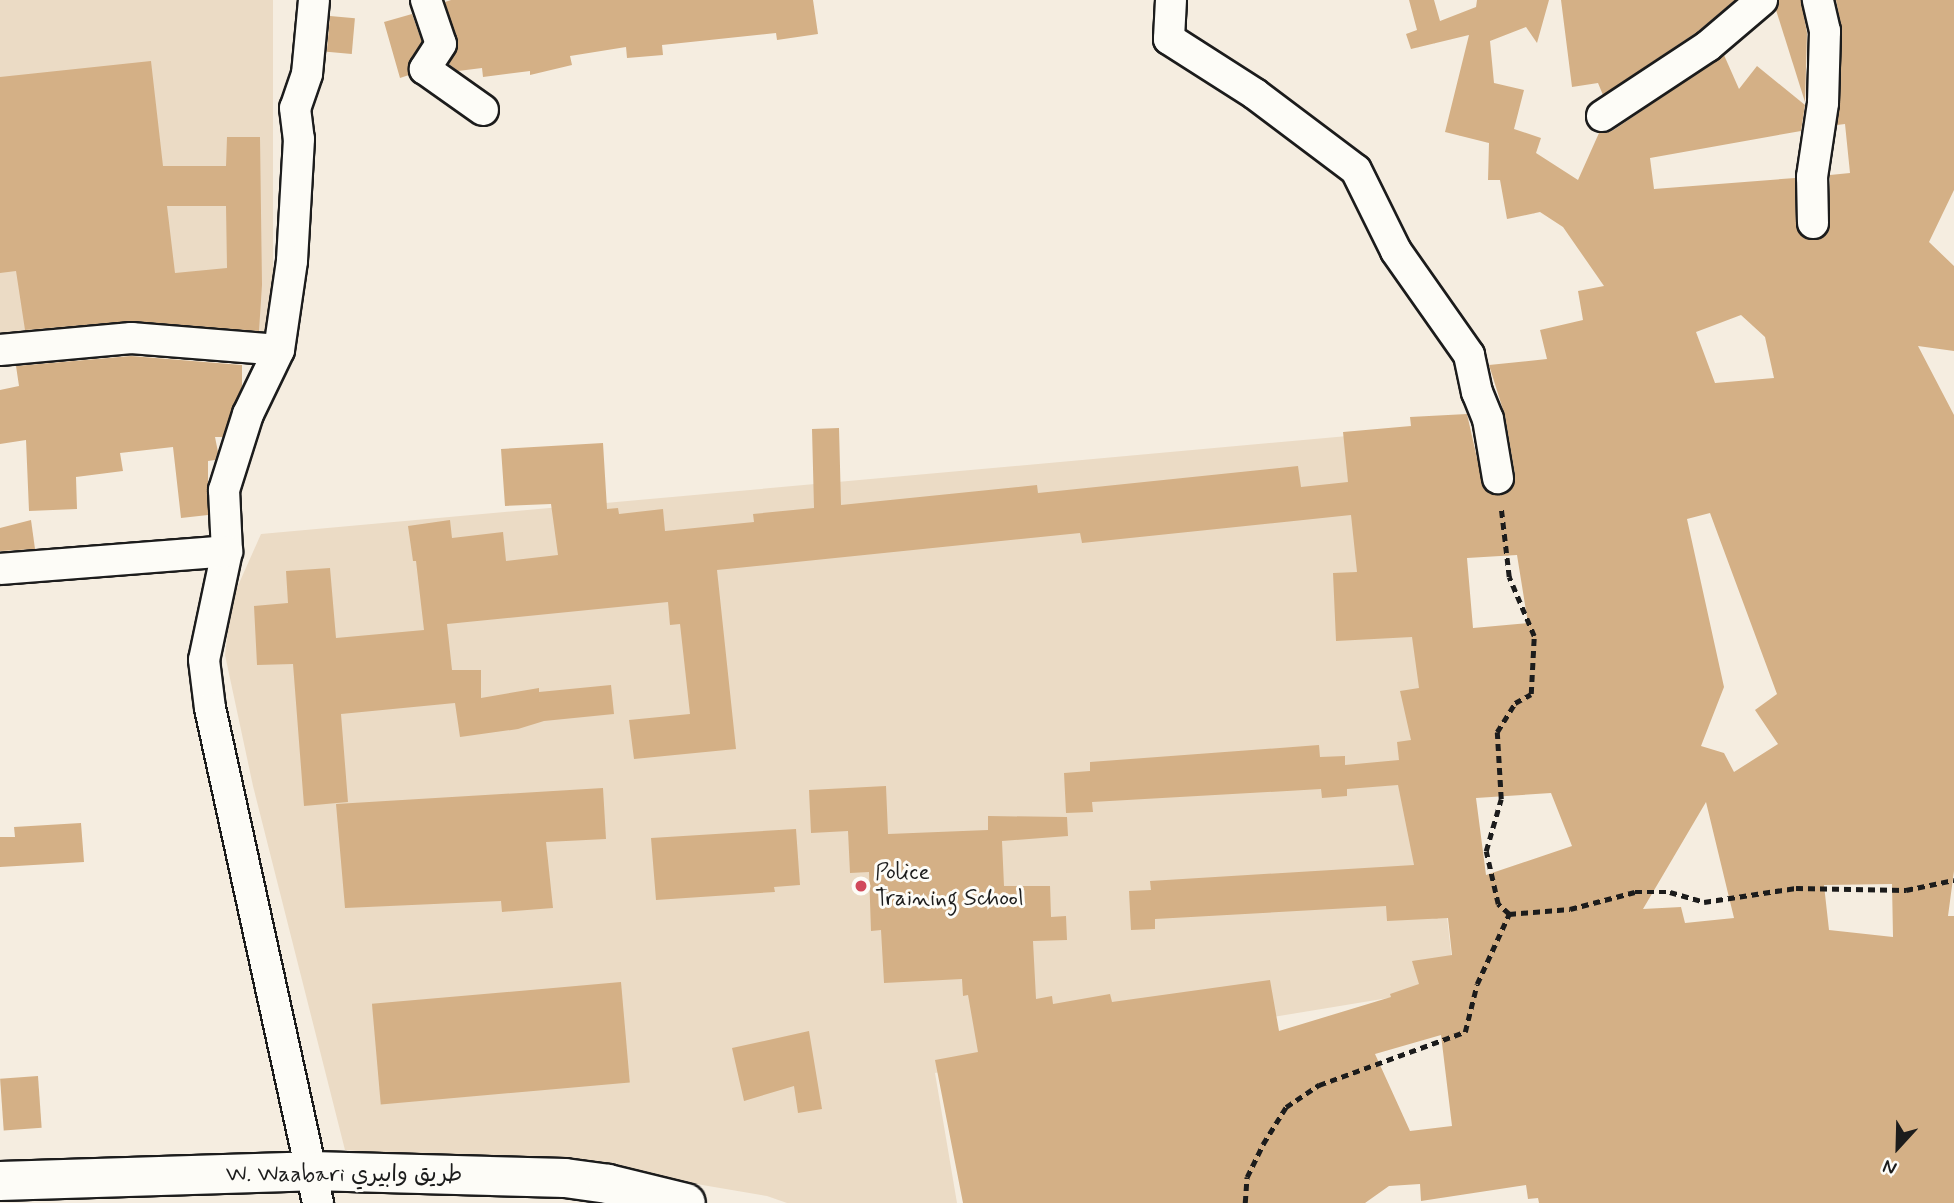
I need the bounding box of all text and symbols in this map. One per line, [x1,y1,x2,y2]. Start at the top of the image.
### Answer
place label: Police Training School [875,859,1023,913]
marker: Police Training School [853,878,869,894]
north arrow [1863,1112,1933,1182]
text: N [1879,1153,1900,1181]
street label: W. Waabari طريق وابيري [226,1161,462,1189]

